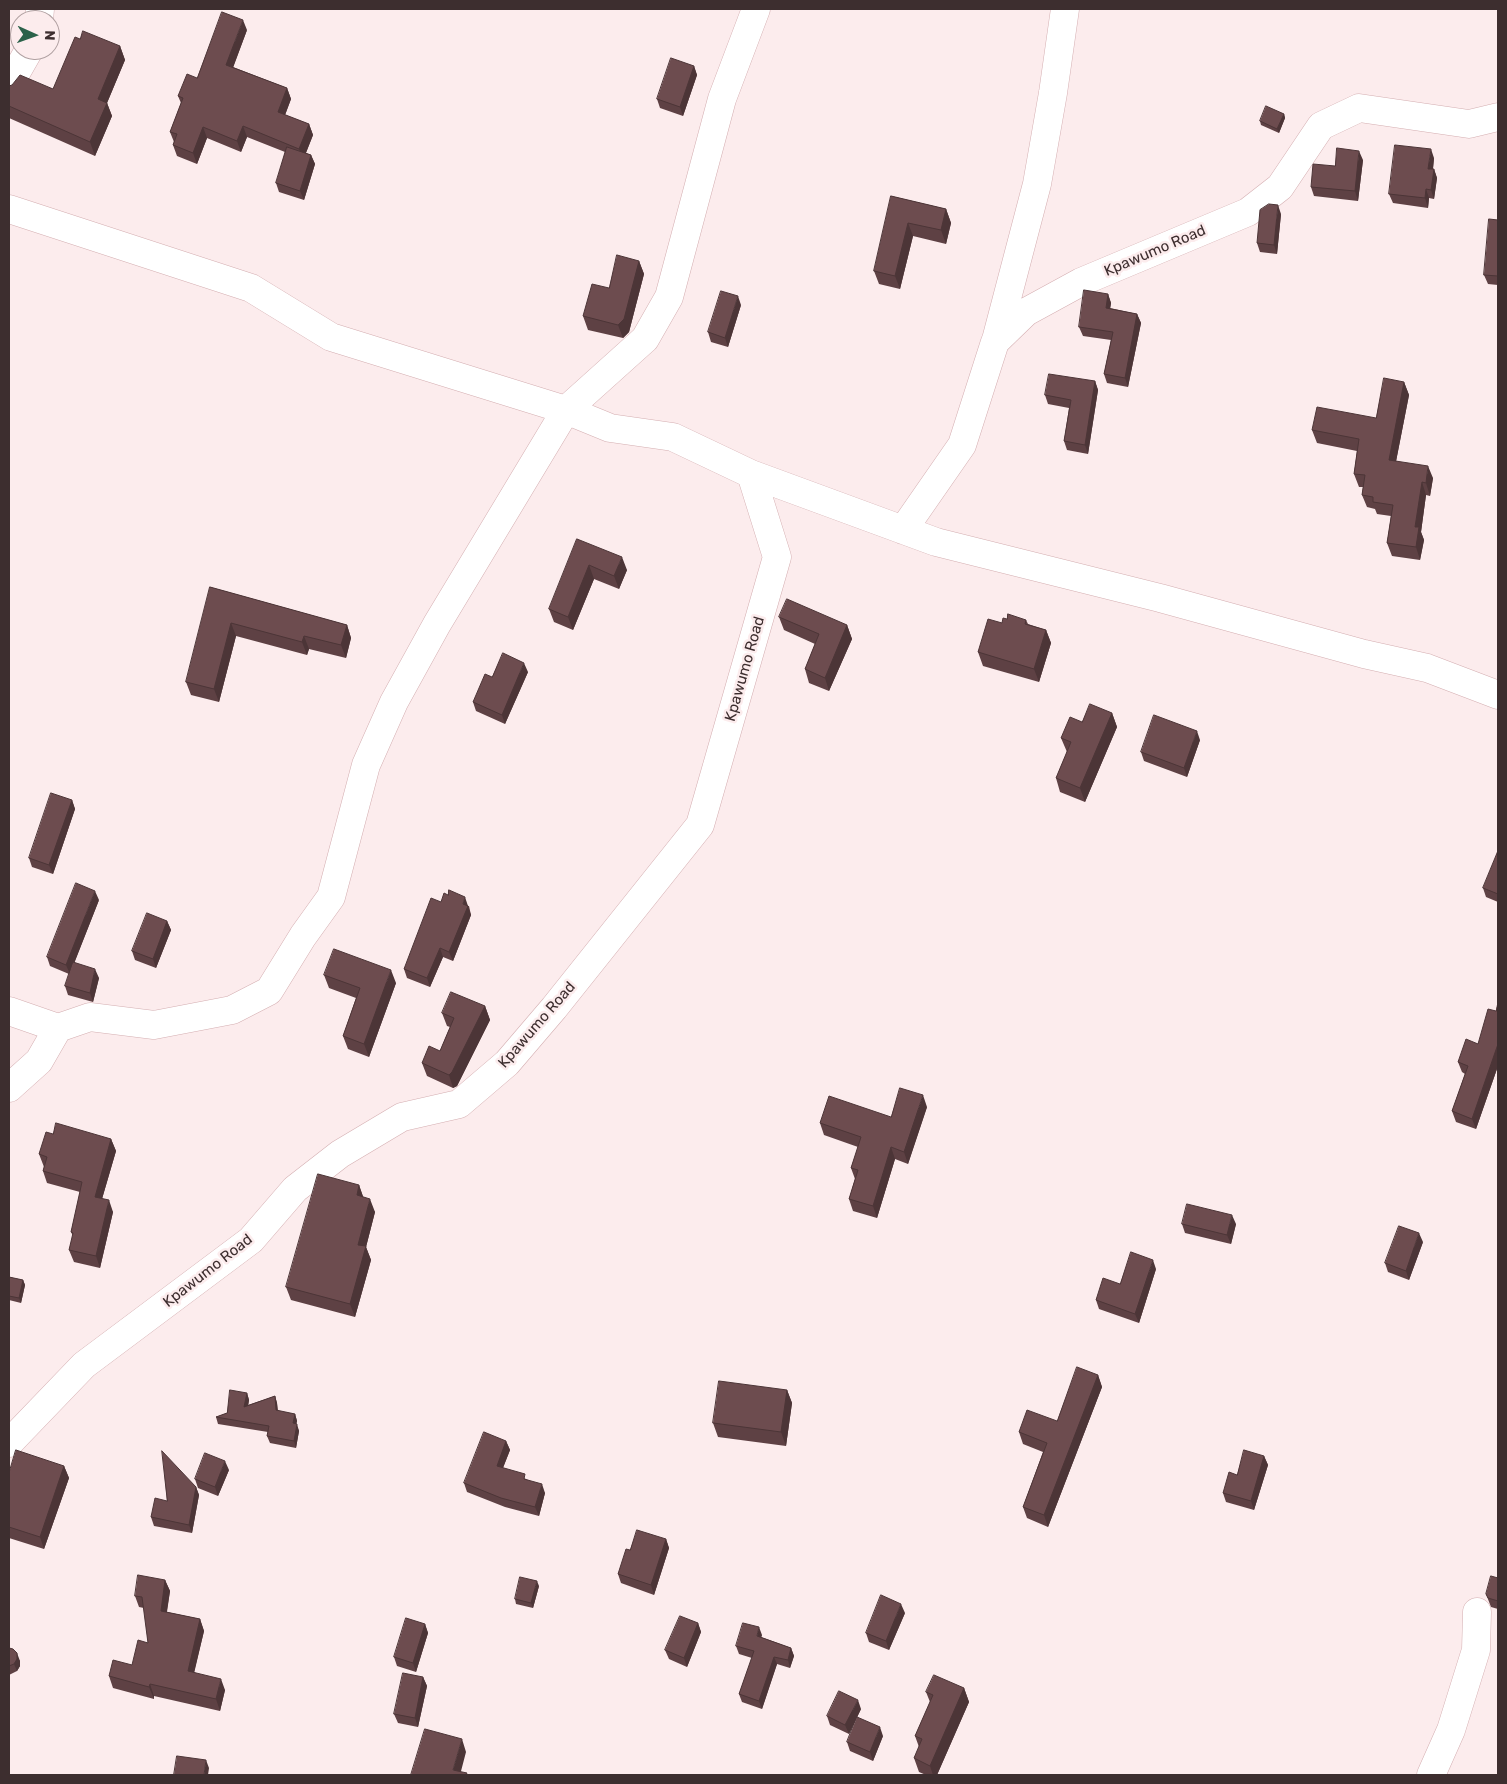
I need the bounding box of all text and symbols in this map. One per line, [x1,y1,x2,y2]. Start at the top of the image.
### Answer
north arrow [10,10,60,60]
text: N [41,30,58,41]
street label: Kpawumo Road [1102,222,1208,280]
street label: Kpawumo Road [721,614,769,724]
street label: Kpawumo Road [495,978,579,1072]
street label: Kpawumo Road [160,1231,256,1311]

